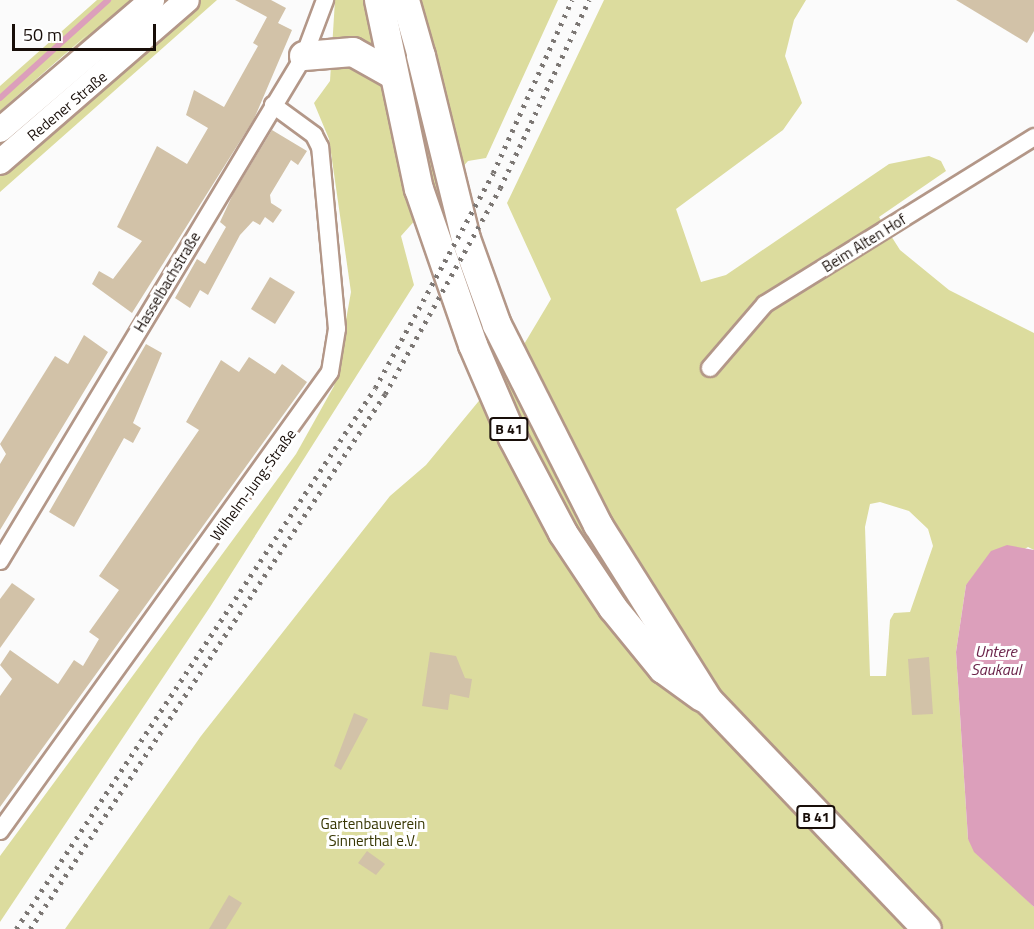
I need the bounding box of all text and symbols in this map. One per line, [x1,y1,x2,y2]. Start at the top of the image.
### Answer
scale bar [15,12,159,50]
text: 50 m [23,21,62,48]
street label: Redener Straße [24,67,110,145]
street label: Beim Alten Hof [819,210,909,276]
street label: Hasselbachstraße [130,229,204,335]
road number: B 41 [488,418,530,440]
street label: Wilhelm-Jung-Straße [206,426,300,544]
water label: Untere Saukaul [971,641,1021,679]
road number: B 41 [795,806,837,828]
park label: Gartenbauverein Sinnerthal e.V. [321,814,425,849]

